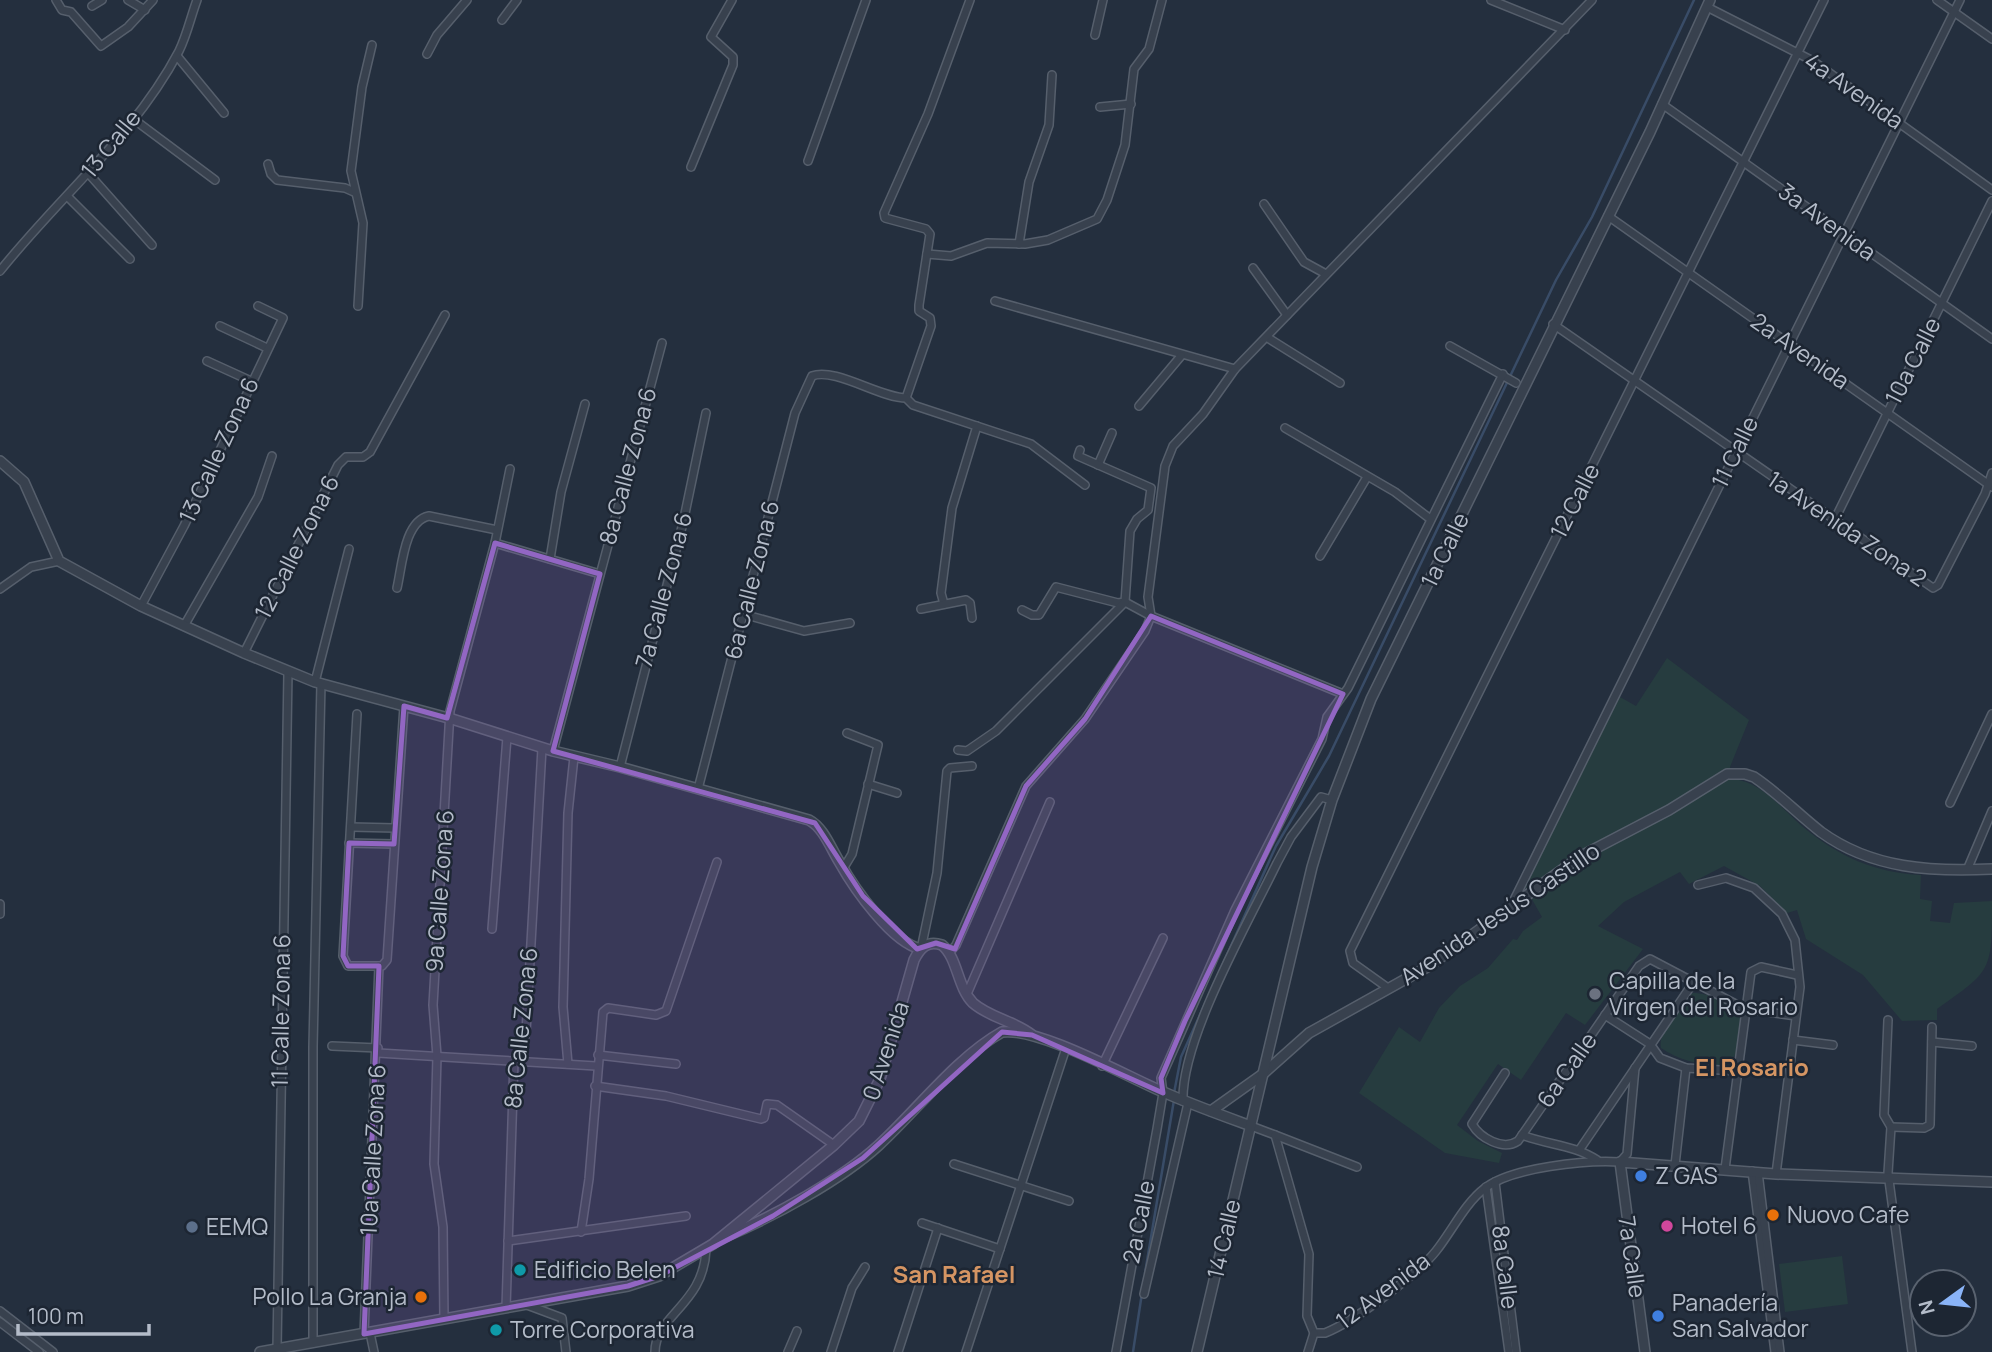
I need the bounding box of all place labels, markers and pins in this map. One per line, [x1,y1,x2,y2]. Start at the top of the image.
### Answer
place label: Capilla de la Virgen del Rosario [1609,964,1798,1022]
marker: Capilla de la Virgen del Rosario [1587,986,1603,1002]
place label: Z GAS [1655,1159,1718,1191]
marker: Z GAS [1633,1168,1649,1184]
place label: Nuovo Cafe [1787,1198,1909,1230]
marker: Nuovo Cafe [1765,1207,1781,1223]
place label: Hotel 6 [1681,1209,1757,1241]
place label: EEMQ [206,1210,268,1242]
marker: Hotel 6 [1659,1218,1675,1234]
marker: EEMQ [184,1219,200,1235]
place label: Edificio Belen [534,1253,676,1285]
marker: Edificio Belen [512,1262,528,1278]
place label: Pollo La Granja [252,1280,407,1312]
place label: Panadería San Salvador [1672,1286,1809,1344]
marker: Pollo La Granja [413,1289,429,1305]
marker: Panadería San Salvador [1650,1308,1666,1324]
place label: Torre Corporativa [510,1313,694,1345]
marker: Torre Corporativa [488,1322,504,1338]

